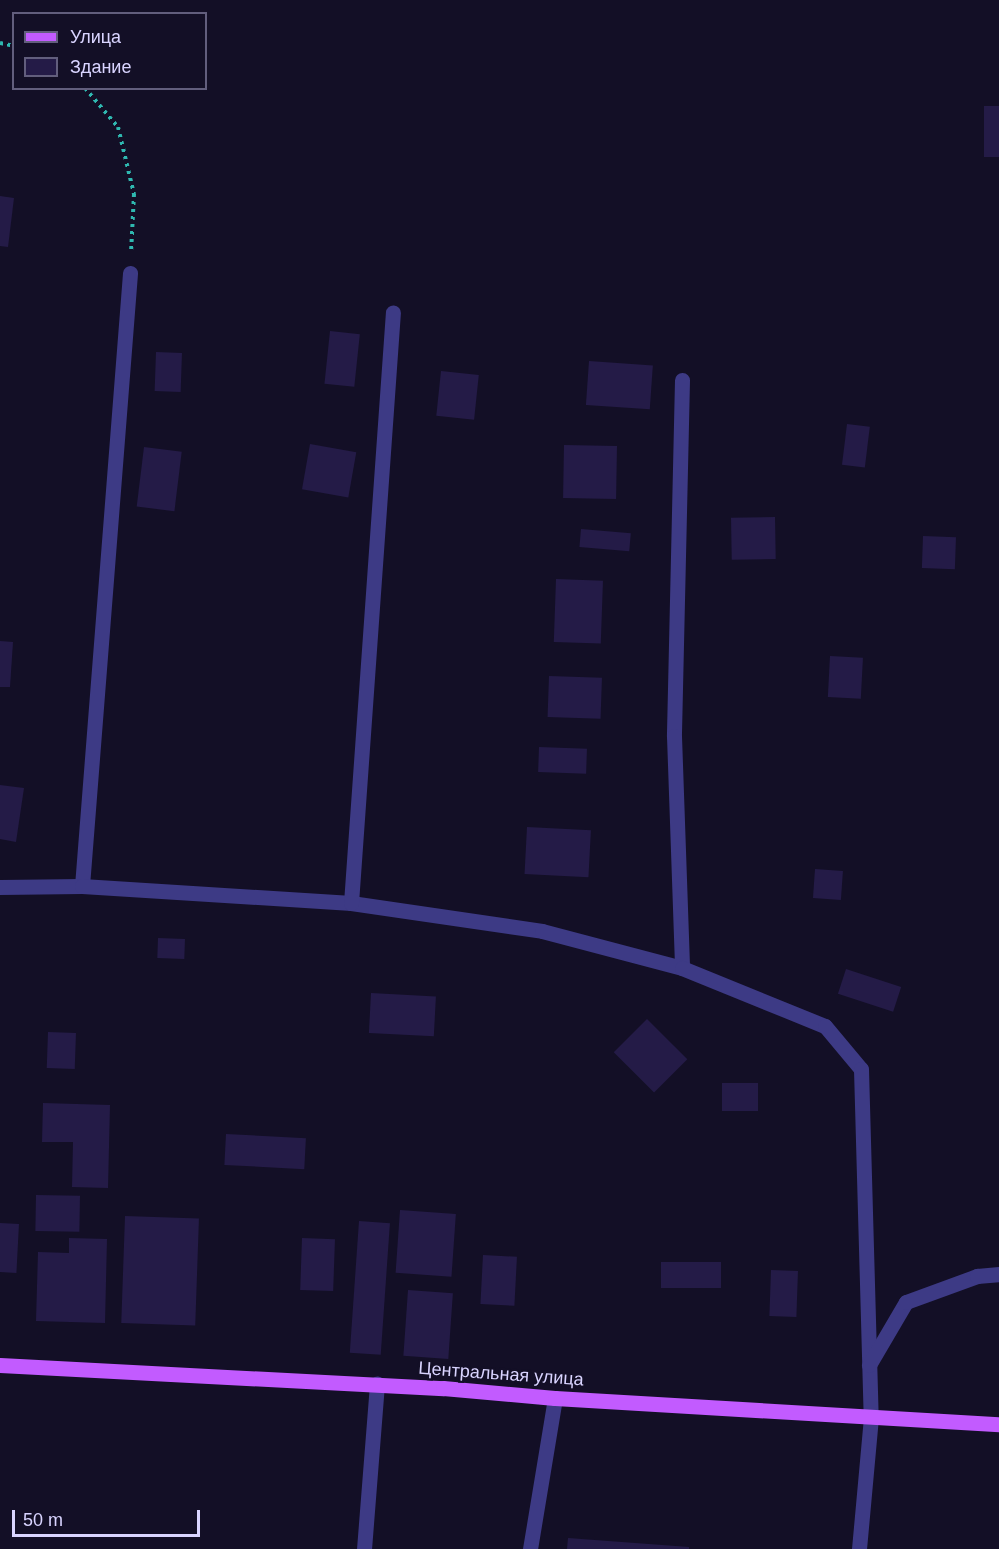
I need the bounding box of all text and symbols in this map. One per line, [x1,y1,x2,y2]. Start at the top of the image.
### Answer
legend [12,12,207,90]
text: Улица [70,27,121,47]
text: Здание [70,57,131,77]
street label: Центральная улица [418,1357,584,1391]
scale bar [15,1498,202,1536]
text: 50 m [23,1510,63,1530]

